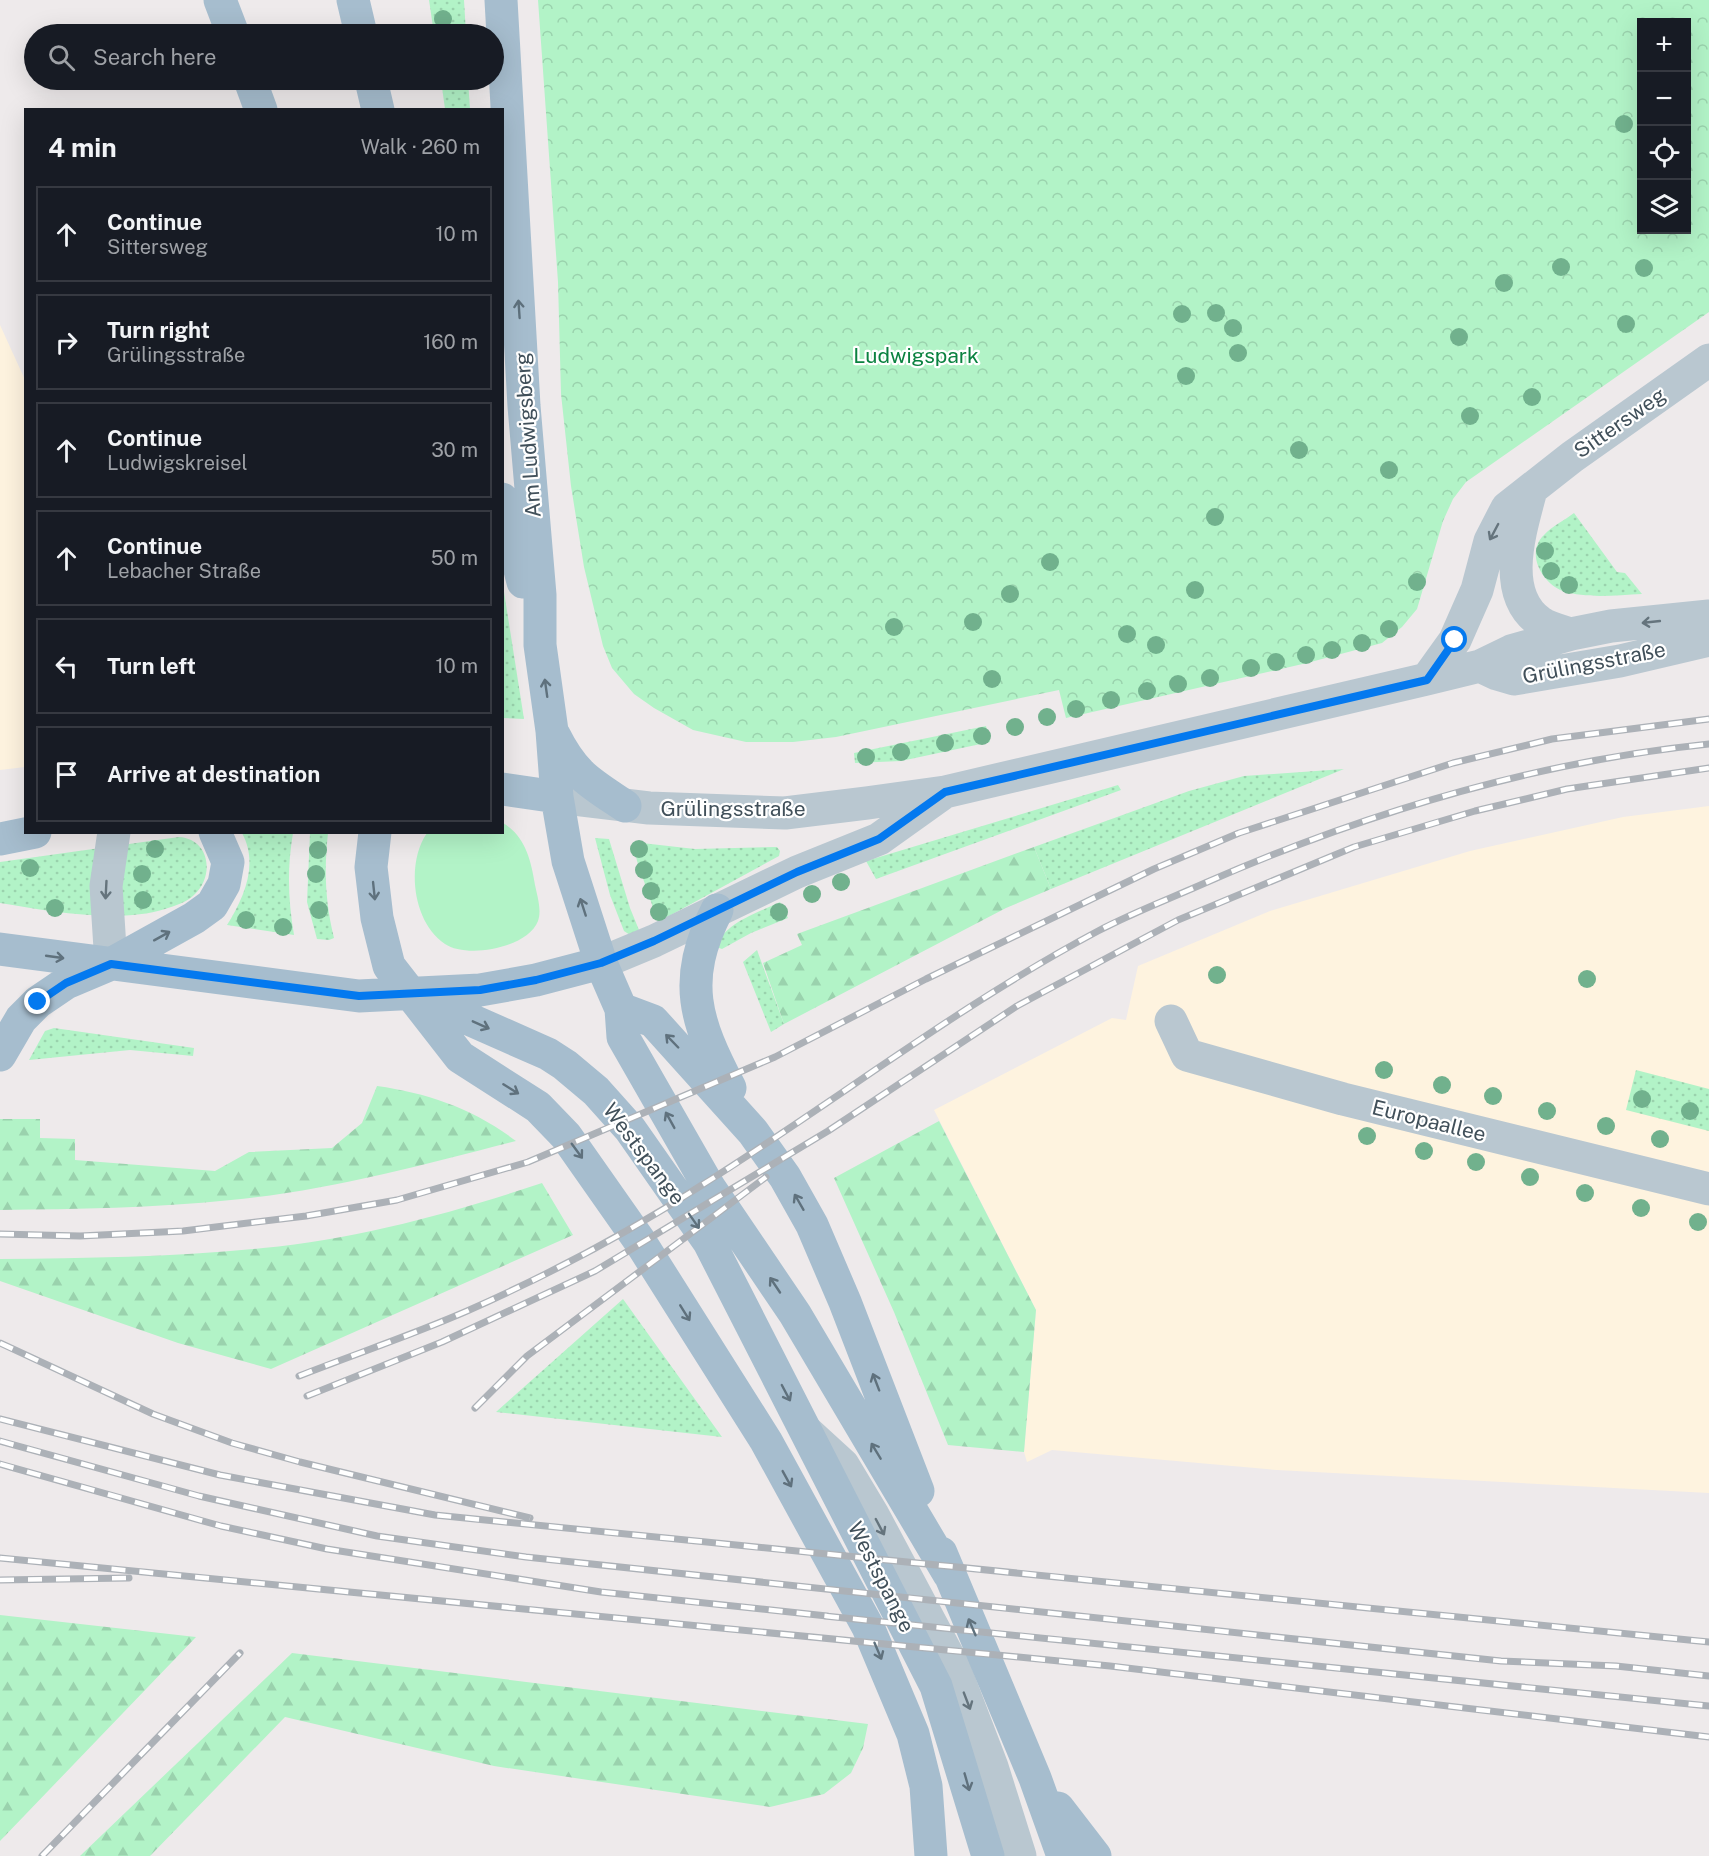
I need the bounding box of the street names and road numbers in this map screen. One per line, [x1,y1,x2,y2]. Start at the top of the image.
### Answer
street label: Am Ludwigsberg [509,352,546,518]
street label: Sittersweg [1569,382,1670,463]
street label: Grülingsstraße [1520,636,1668,689]
street label: Grülingsstraße [660,796,806,821]
street label: Europaallee [1370,1094,1489,1147]
street label: Westspange [598,1098,691,1209]
street label: Westspange [843,1517,920,1636]

